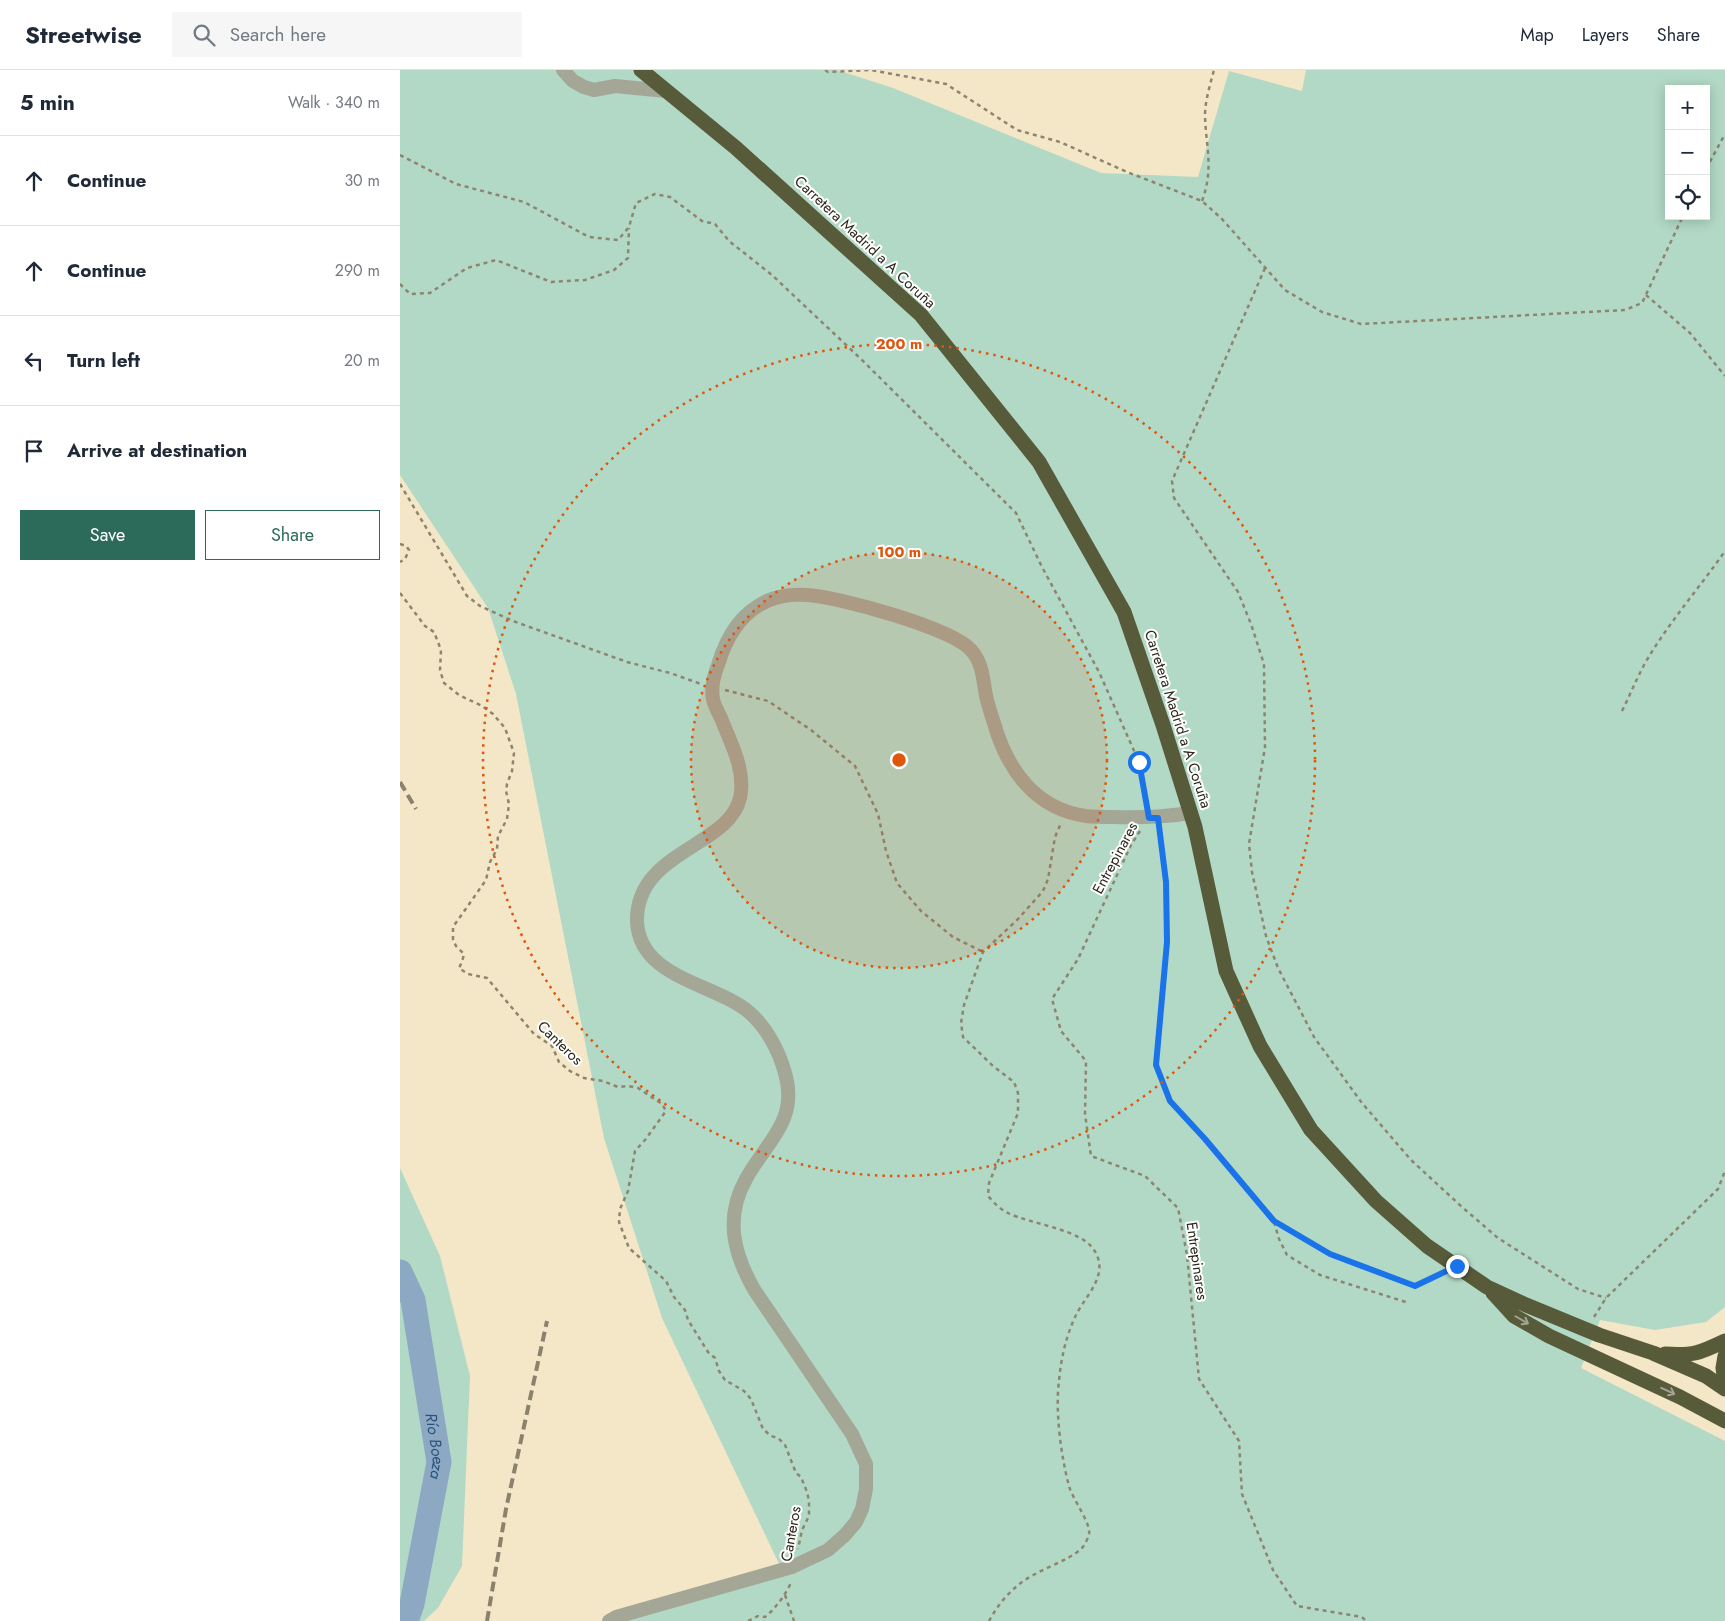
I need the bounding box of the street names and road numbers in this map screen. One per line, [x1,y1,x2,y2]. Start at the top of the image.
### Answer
street label: Carretera Madrid a A Coruña [789,170,941,314]
street label: Carretera Madrid a A Coruña [1139,627,1217,811]
street label: Entrepinares [1087,818,1143,898]
street label: Canteros [532,1016,588,1070]
street label: Entrepinares [1181,1221,1213,1301]
street label: Canteros [775,1505,807,1563]

